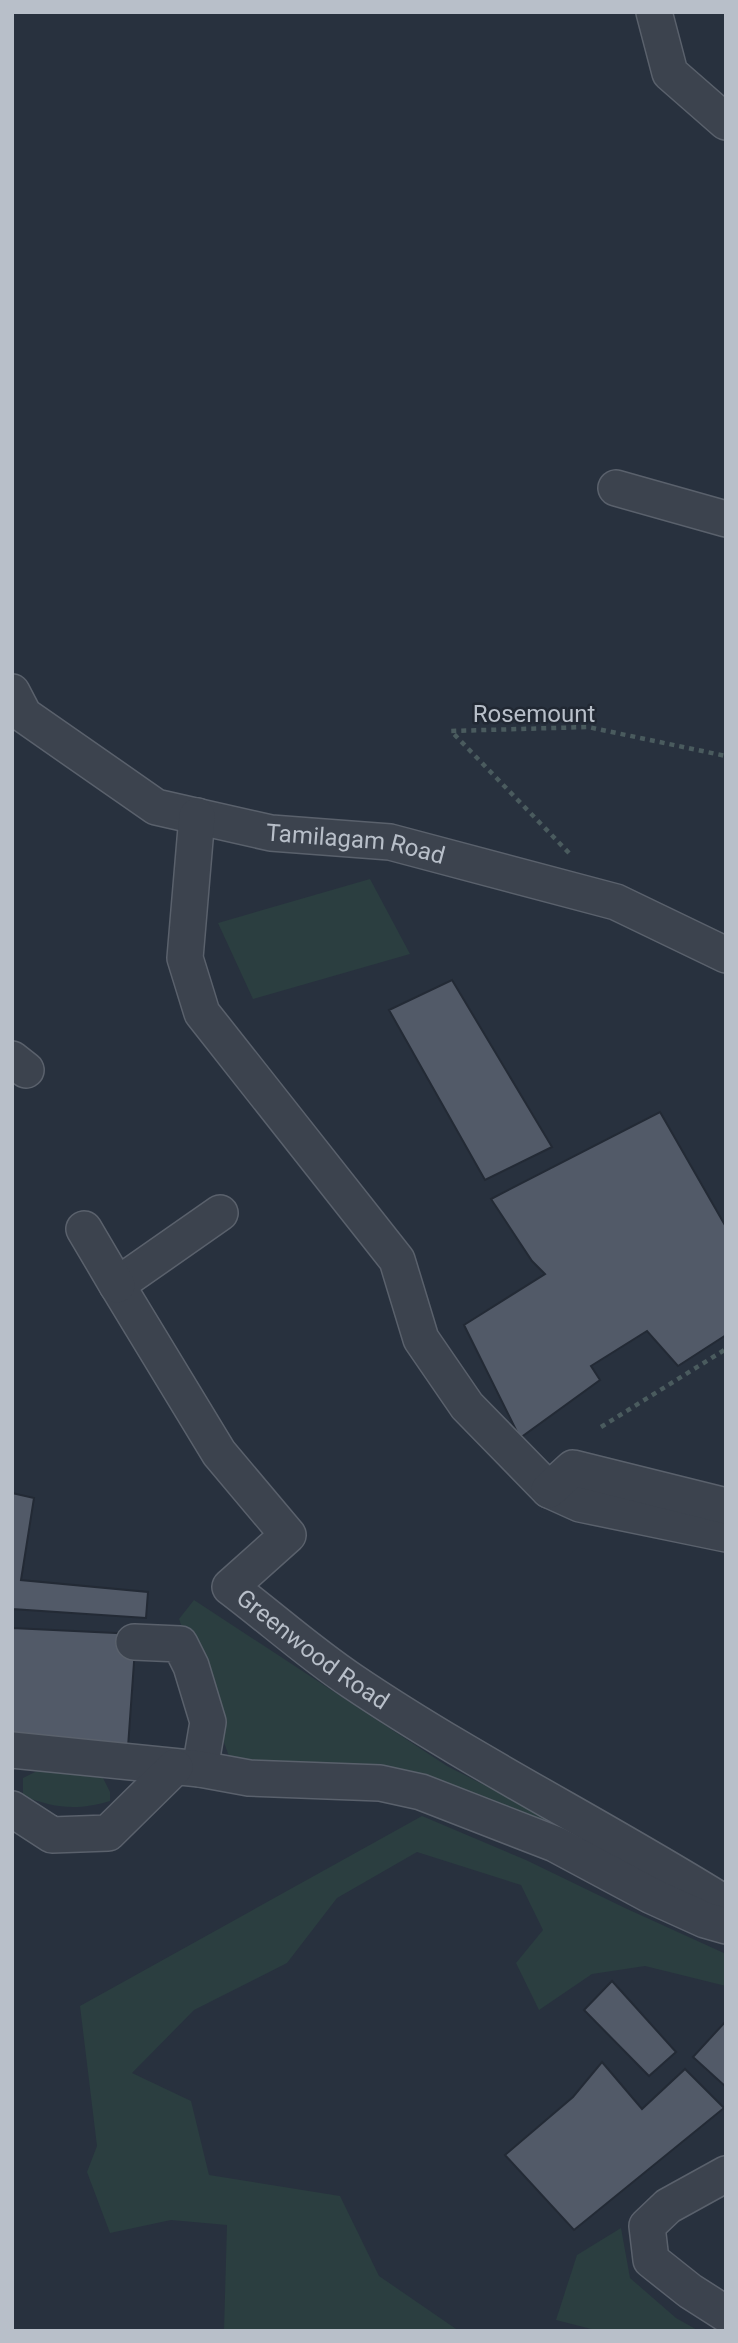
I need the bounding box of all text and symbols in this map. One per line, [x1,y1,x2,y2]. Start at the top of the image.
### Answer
street label: Rosemount [473,700,595,728]
street label: Tamilagam Road [265,819,448,870]
street label: Greenwood Road [231,1583,394,1715]

